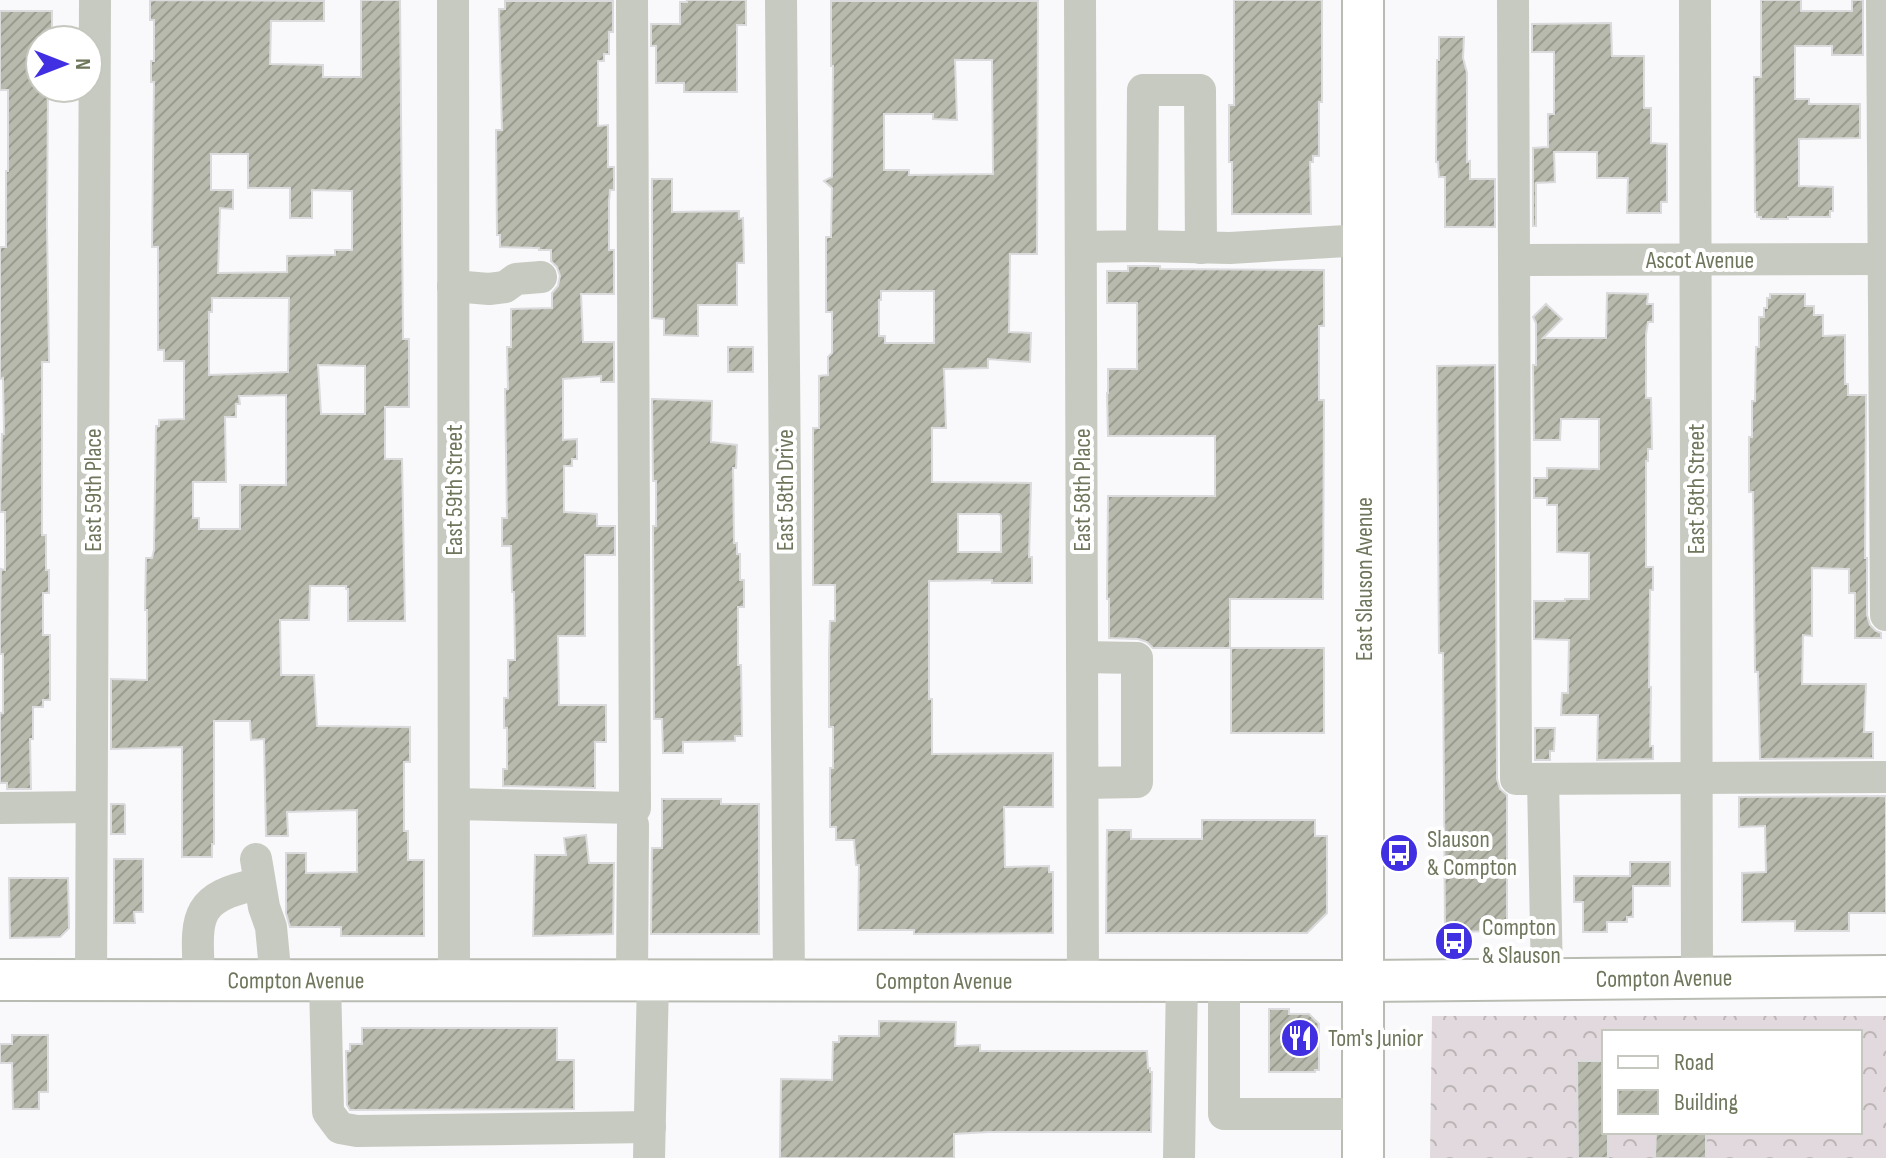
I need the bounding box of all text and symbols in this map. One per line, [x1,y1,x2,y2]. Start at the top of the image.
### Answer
north arrow [24,24,104,104]
text: N [69,58,96,70]
street label: Ascot Avenue [1645,246,1754,275]
street label: East 58th Street [1682,424,1711,554]
street label: East 59th Street [440,425,469,556]
street label: East 59th Place [79,428,108,552]
street label: East 58th Place [1068,428,1097,552]
street label: East 58th Drive [771,429,800,551]
street label: East Slauson Avenue [1350,497,1379,661]
place label: Slauson & Compton [1427,825,1517,882]
bus stop icon: Slauson & Compton [1378,832,1420,874]
place label: Compton & Slauson [1482,913,1561,970]
bus stop icon: Compton & Slauson [1433,920,1475,962]
street label: Compton Avenue [1595,963,1732,994]
street label: Compton Avenue [228,966,364,995]
street label: Compton Avenue [876,967,1012,996]
restaurant icon: Tom's Junior [1279,1017,1321,1059]
place label: Tom's Junior [1328,1024,1424,1053]
legend [1602,1030,1862,1134]
text: Road [1674,1048,1714,1077]
text: Building [1674,1088,1738,1117]

